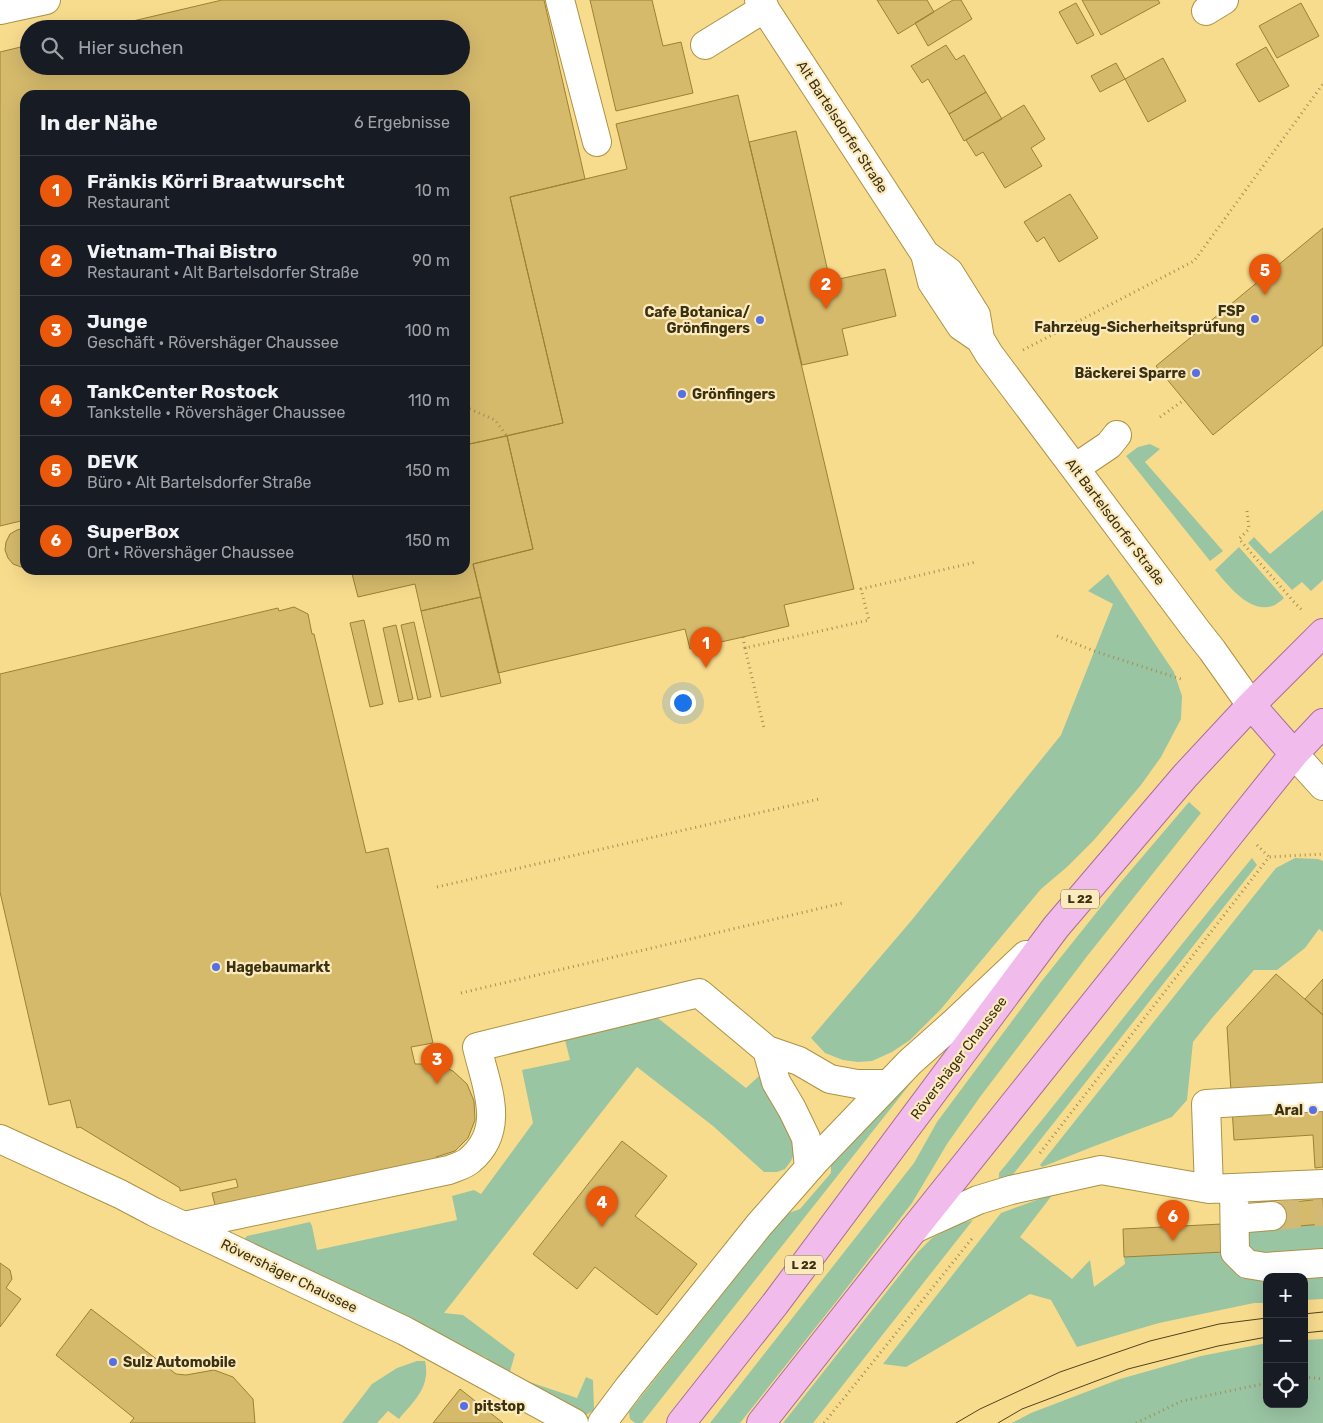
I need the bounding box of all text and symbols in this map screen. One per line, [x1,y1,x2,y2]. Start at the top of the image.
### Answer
search box [20,20,470,75]
icon: search [38,34,66,62]
text: Hier suchen [78,36,184,59]
street label: Alt Bartelsdorfer Straße [793,58,891,196]
text: In der Nähe [40,110,158,135]
text: 6 Ergebnisse [354,113,450,132]
text: Fränkis Körri Braatwurscht [87,170,345,193]
text: 1 [52,181,60,200]
text: 10 m [415,181,450,200]
text: Restaurant [87,193,170,212]
text: Vietnam-Thai Bistro [87,240,277,263]
text: 2 [51,251,61,270]
text: 90 m [412,251,450,270]
pin: 5 [1249,254,1281,295]
text: Restaurant · Alt Bartelsdorfer Straße [87,263,359,282]
pin: 2 [810,268,842,309]
place label: FSP Fahrzeug-Sicherheitsprüfung [1034,303,1246,336]
place label: Cafe Botanica/ Grönfingers [644,304,751,337]
text: Junge [87,310,147,333]
marker: FSP Fahrzeug-Sicherheitsprüfung [1249,313,1261,325]
marker: Cafe Botanica/ Grönfingers [754,314,766,326]
text: 3 [51,321,61,340]
text: 100 m [405,321,450,340]
text: Geschäft · Rövershäger Chaussee [87,333,339,352]
place label: Bäckerei Sparre [1075,365,1186,382]
marker: Bäckerei Sparre [1190,367,1202,379]
text: TankCenter Rostock [87,380,279,403]
place label: Grönfingers [692,386,776,403]
marker: Grönfingers [676,388,688,400]
text: 4 [51,391,61,410]
text: 110 m [408,391,450,410]
text: Tankstelle · Rövershäger Chaussee [87,403,346,422]
text: DEVK [87,450,138,473]
street label: Alt Bartelsdorfer Straße [1062,455,1168,589]
text: 5 [51,461,61,480]
text: 150 m [405,461,450,480]
text: Büro · Alt Bartelsdorfer Straße [87,473,312,492]
text: SuperBox [87,520,179,543]
text: 6 [51,531,61,550]
text: 150 m [405,531,450,550]
text: Ort · Rövershäger Chaussee [87,543,294,562]
pin: 1 [690,627,722,668]
your location [670,690,696,716]
road number: L 22 [1061,890,1099,909]
place label: Hagebaumarkt [226,959,331,976]
marker: Hagebaumarkt [210,961,222,973]
street label: Rövershäger Chaussee [907,993,1011,1123]
pin: 3 [421,1043,453,1084]
place label: Aral [1274,1102,1303,1119]
marker: Aral [1307,1104,1319,1116]
pin: 4 [586,1186,618,1227]
pin: 6 [1157,1200,1189,1241]
street label: Rövershäger Chaussee [218,1236,360,1316]
road number: L 22 [785,1256,823,1274]
map controls [1263,1273,1308,1408]
button: + [1263,1273,1308,1318]
button: − [1263,1318,1308,1363]
place label: Sulz Automobile [123,1354,236,1371]
marker: Sulz Automobile [107,1356,119,1368]
button: locate [1263,1363,1308,1408]
place label: pitstop [474,1398,525,1415]
marker: pitstop [458,1400,470,1412]

